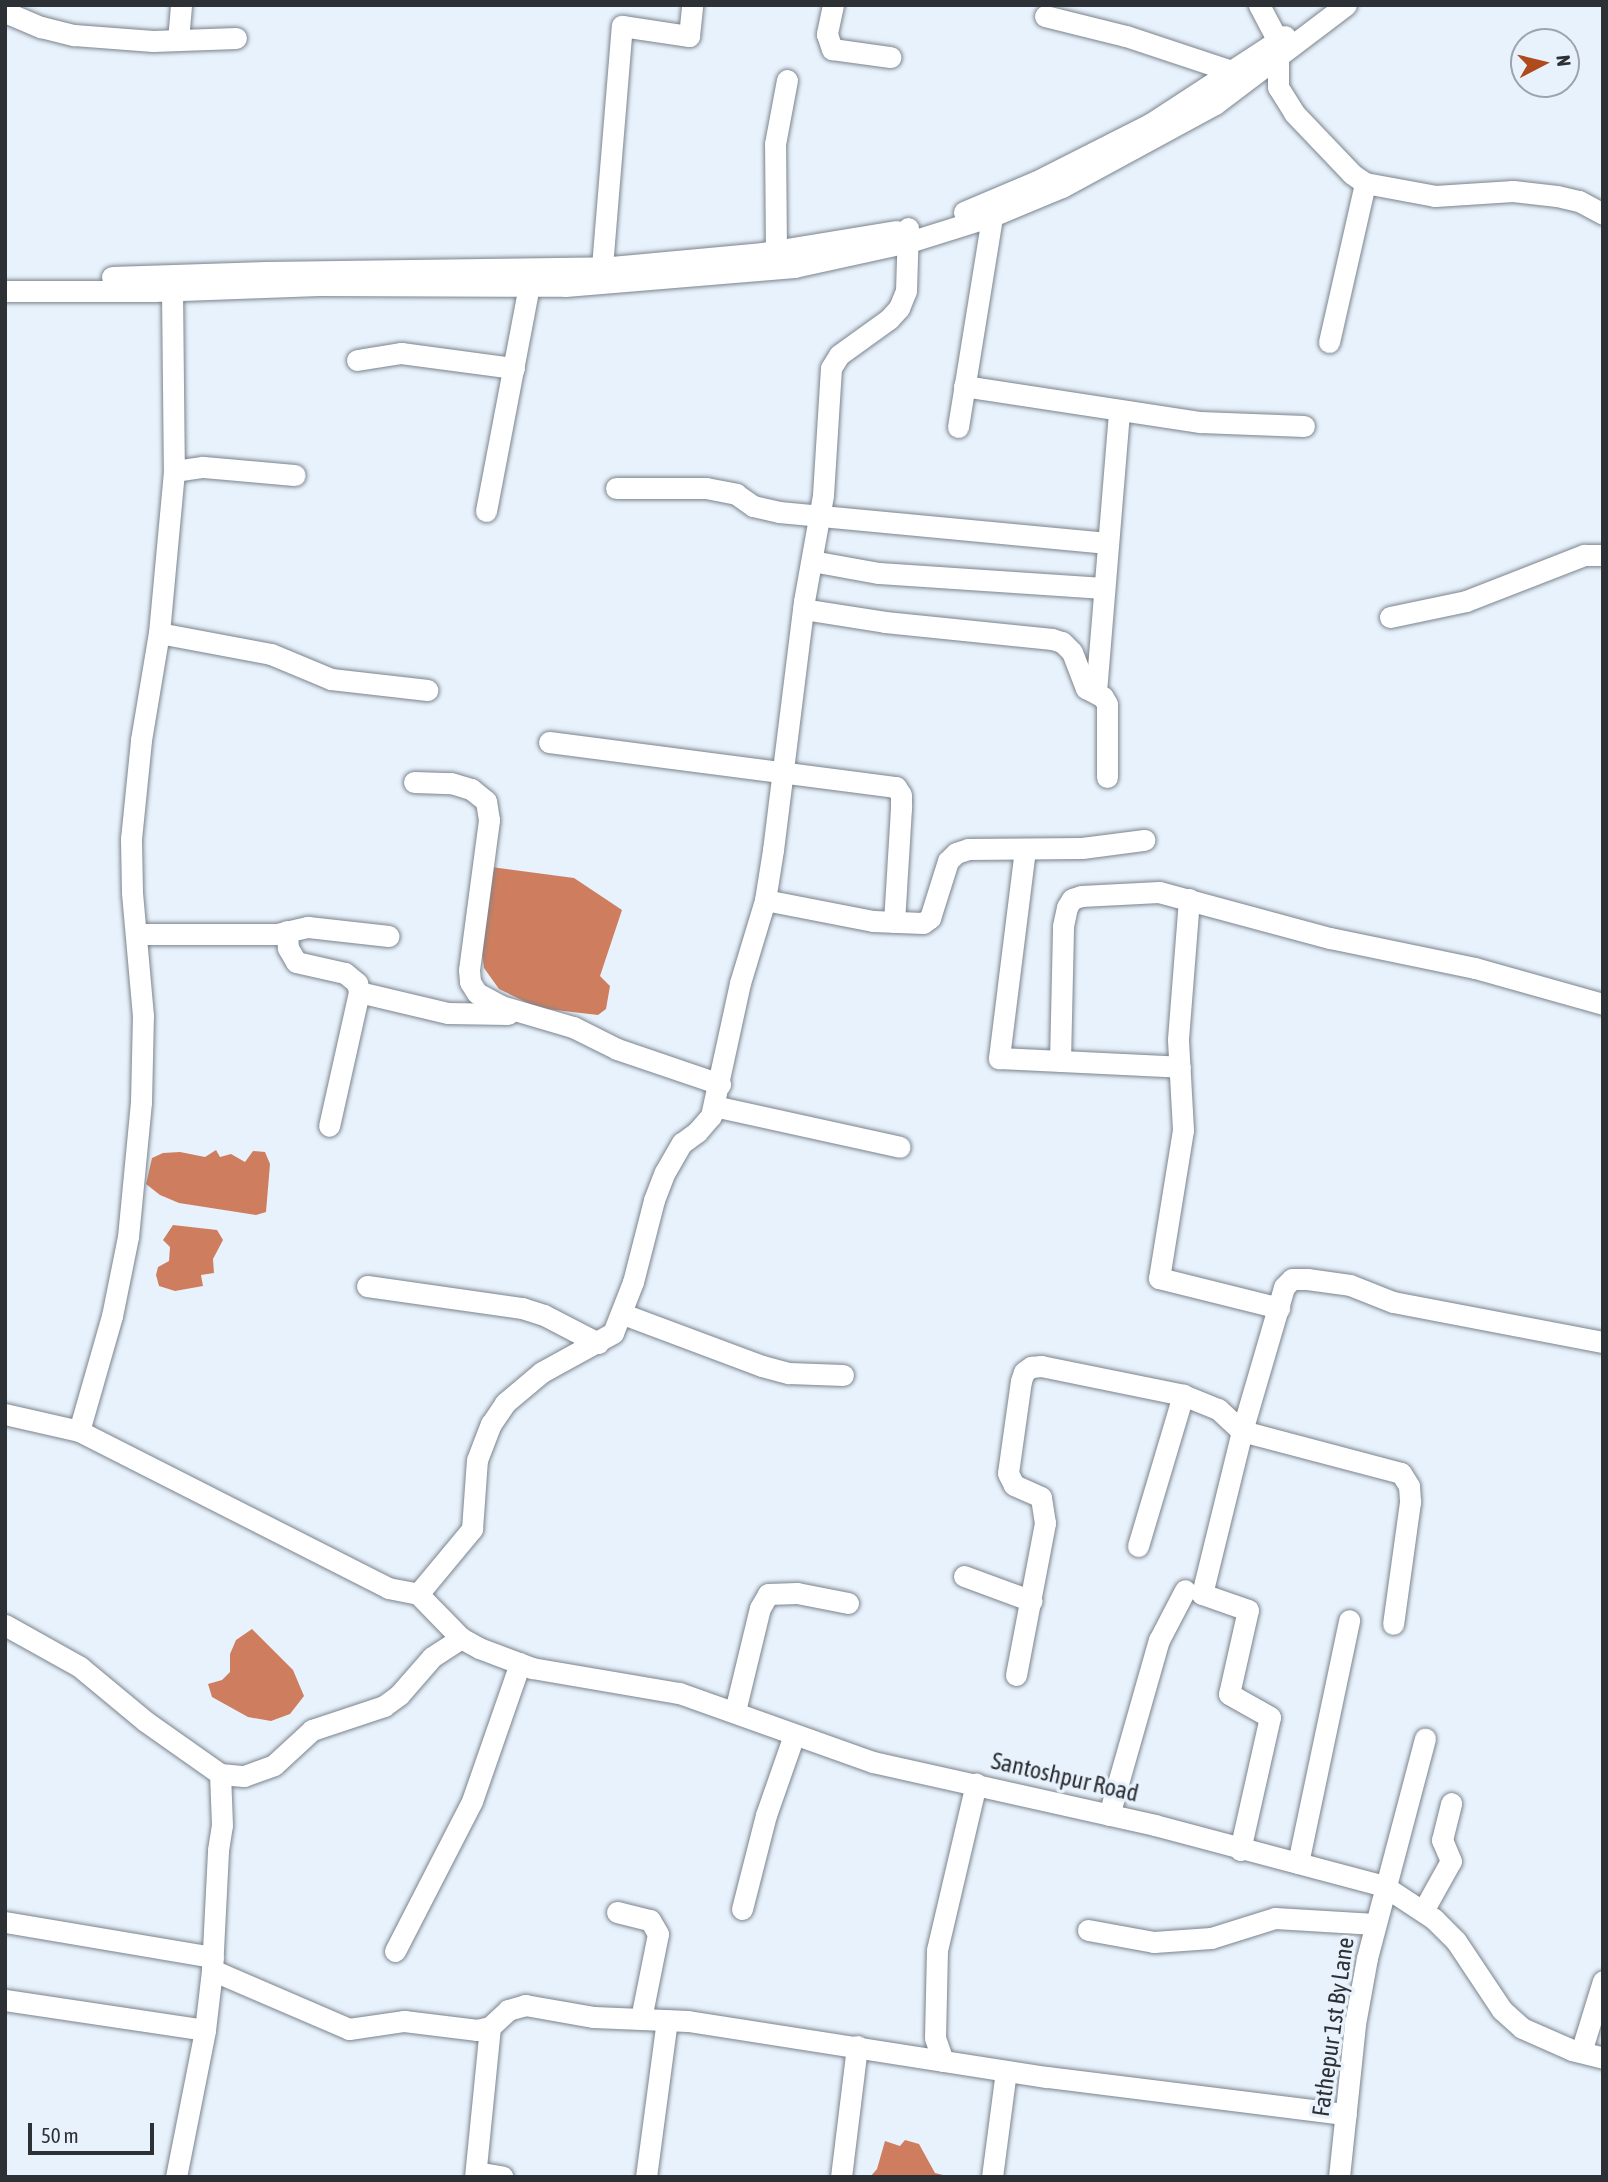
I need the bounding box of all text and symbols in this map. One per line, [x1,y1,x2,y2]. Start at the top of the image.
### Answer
north arrow [1510,28,1580,98]
text: N [1552,54,1575,68]
street label: Santoshpur Road [989,1746,1141,1808]
street label: Fathepur 1st By Lane [1306,1936,1360,2118]
scale bar [32,2108,158,2152]
text: 50 m [41,2123,79,2147]

